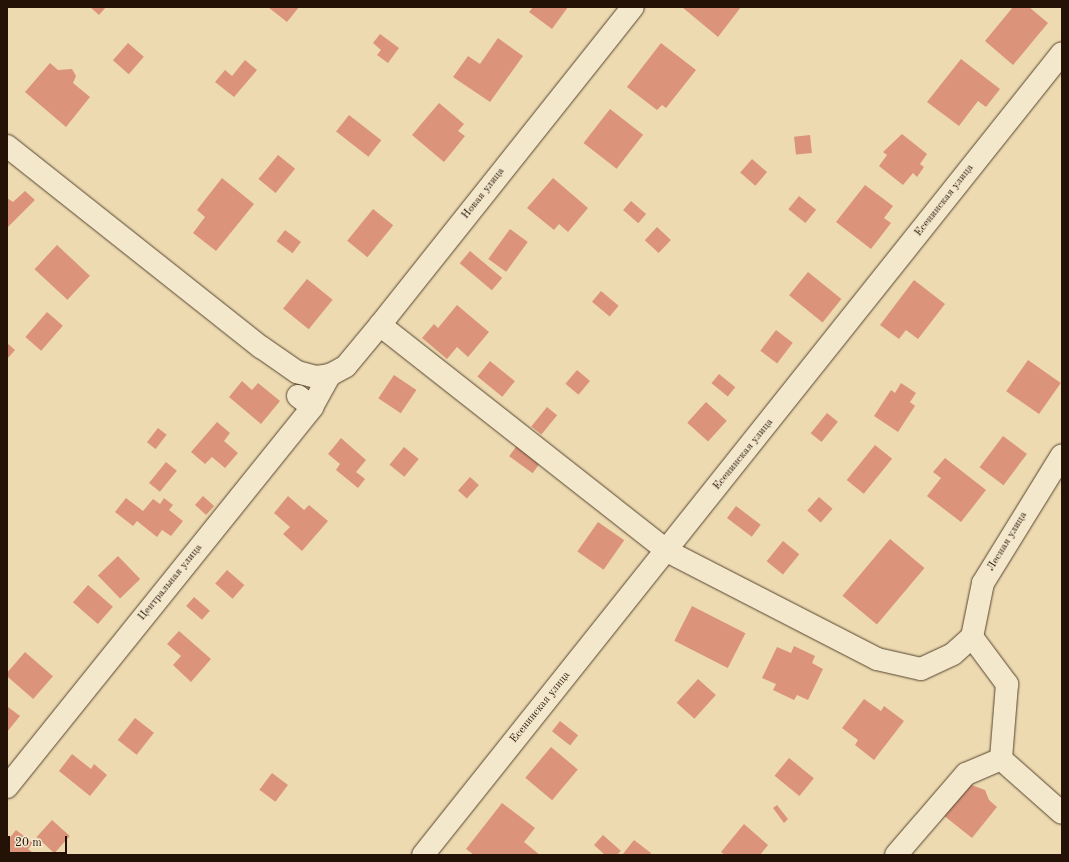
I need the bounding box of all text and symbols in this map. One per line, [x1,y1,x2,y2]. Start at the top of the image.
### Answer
street label: Есенинская улица [913,162,977,240]
street label: Новая улица [460,166,508,222]
street label: Есенинская улица [711,417,777,493]
street label: Лесная улица [985,510,1031,574]
street label: Центральная улица [136,542,206,624]
street label: Есенинская улица [508,670,574,746]
scale bar [10,828,69,854]
text: 20 m [15,837,42,849]

